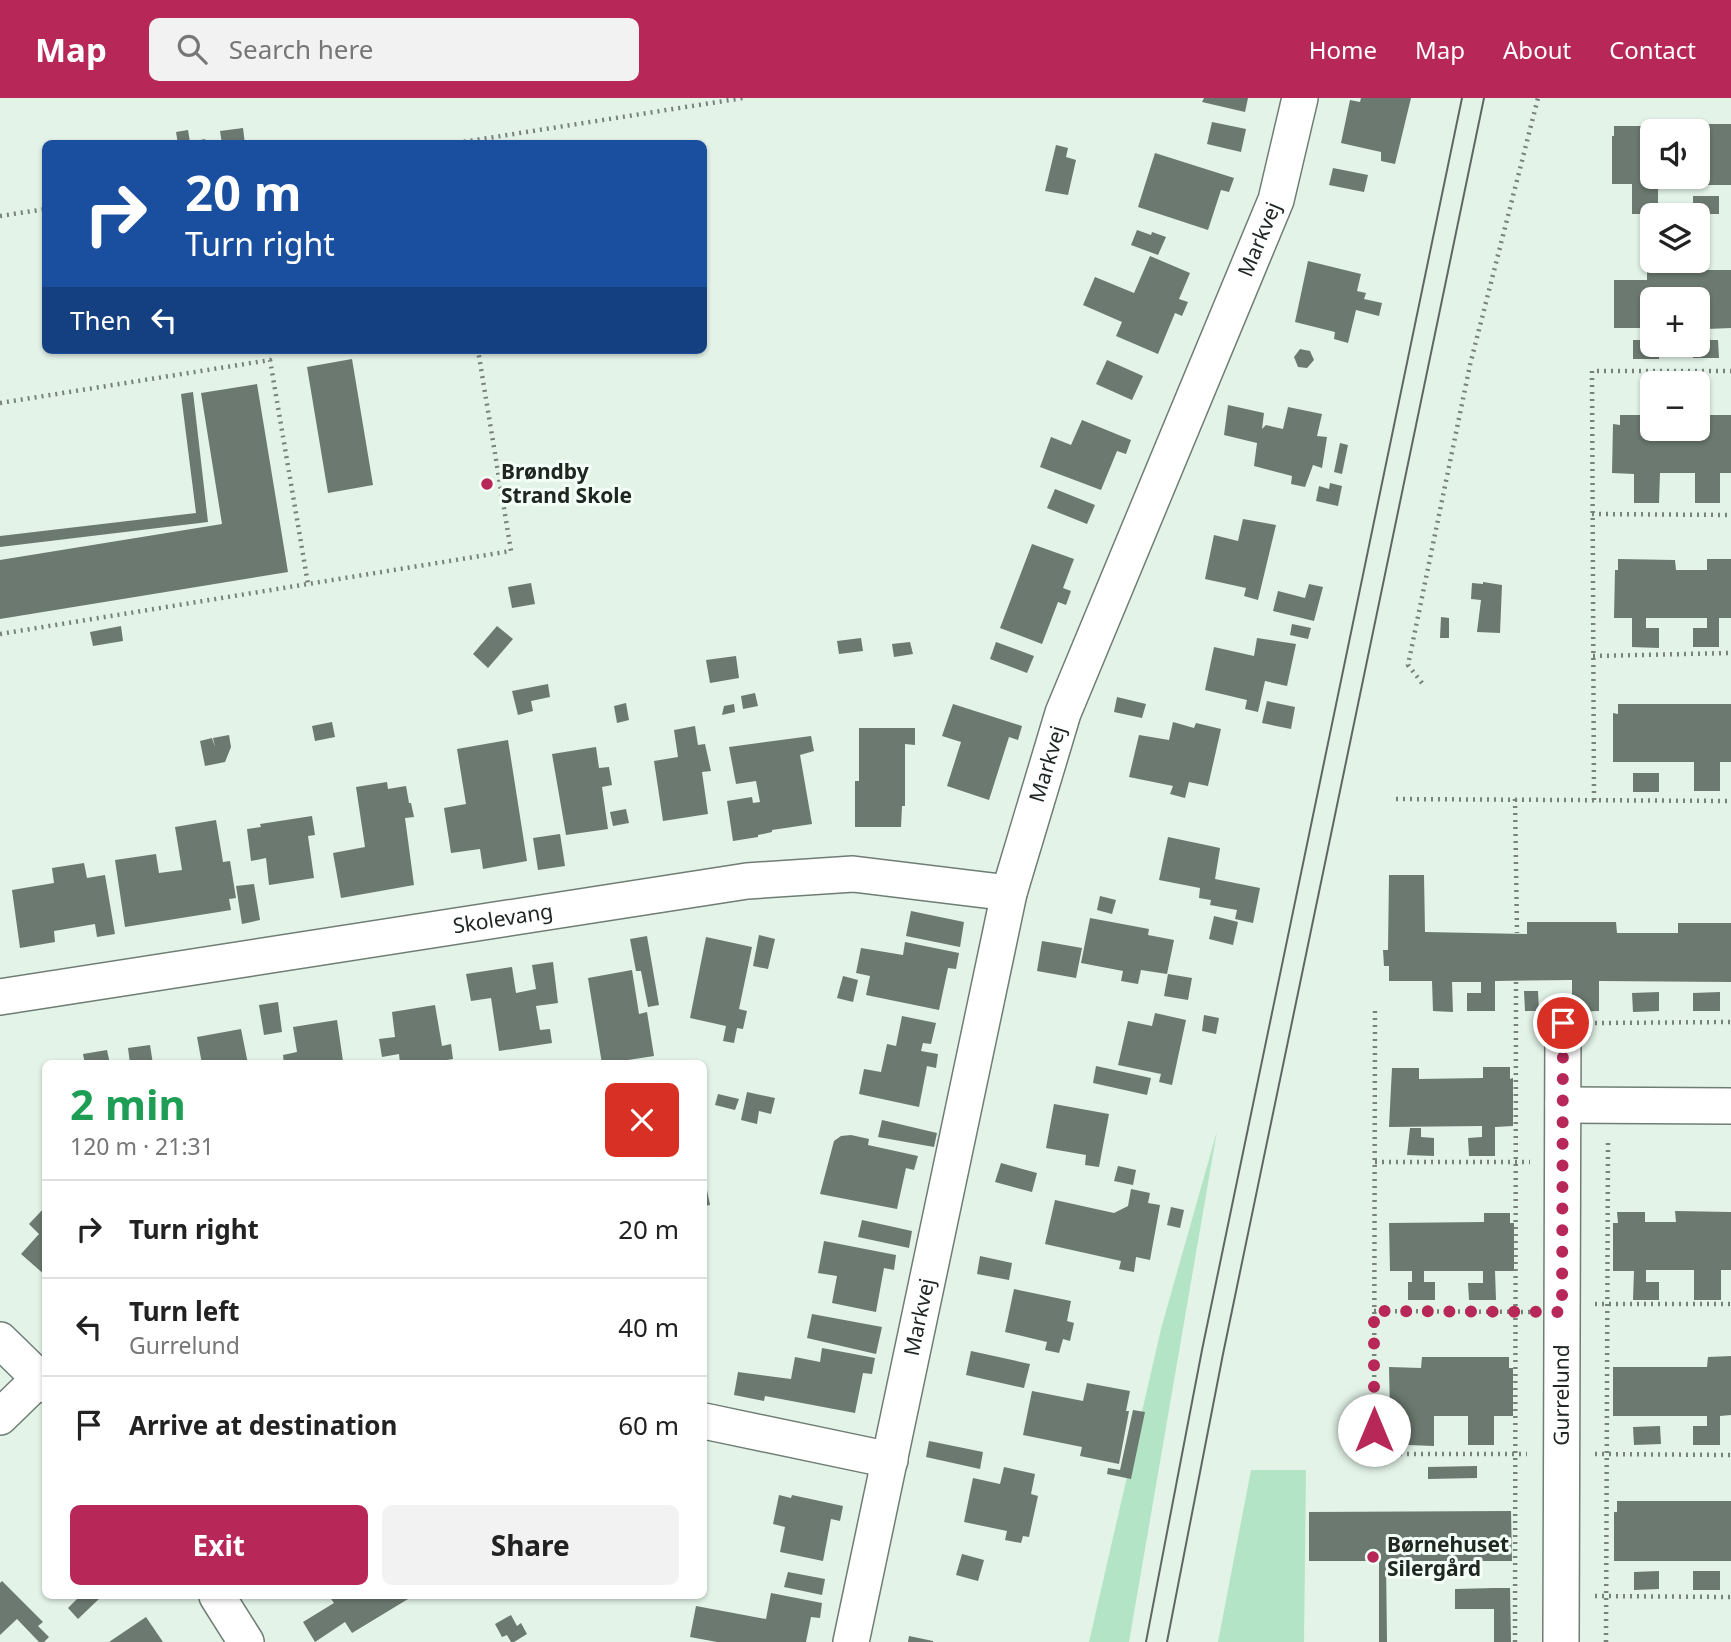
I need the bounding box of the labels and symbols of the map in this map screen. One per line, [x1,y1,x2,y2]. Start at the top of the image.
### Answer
street label: Markvej [1231,197,1287,281]
place label: Brøndby Strand Skole [501,457,632,509]
marker: Brøndby Strand Skole [479,476,495,492]
street label: Markvej [1022,722,1071,806]
street label: Skolevang [451,896,555,939]
pin [1533,993,1593,1053]
street label: Markvej [897,1276,940,1358]
street label: Gurrelund [1547,1344,1575,1446]
position arrow [1337,1393,1411,1467]
place label: Børnehuset Silergård [1387,1530,1509,1582]
marker: Børnehuset Silergård [1365,1549,1381,1565]

